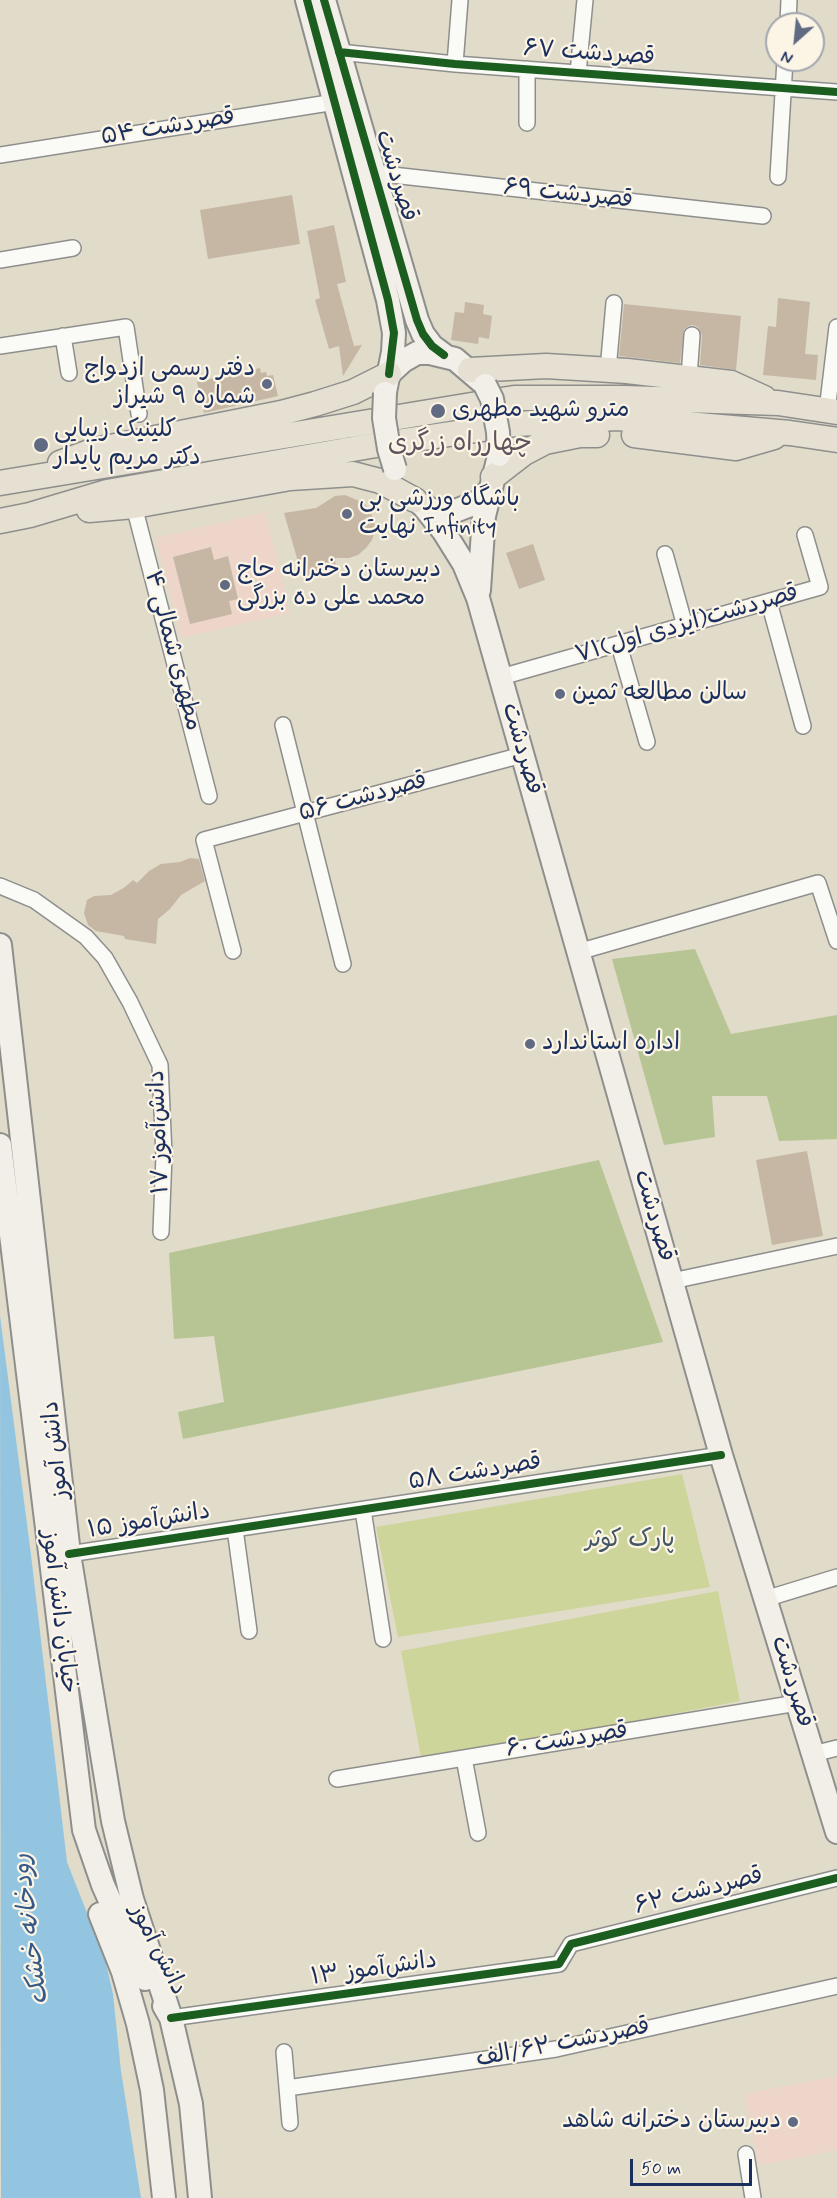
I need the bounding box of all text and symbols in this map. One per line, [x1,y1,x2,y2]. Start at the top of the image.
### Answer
north arrow [765,12,825,72]
street label: ۶۷ قصردشت [522,35,656,73]
text: N [778,45,797,68]
street label: ۵۴ قصردشت [99,103,237,153]
street label: قصردشت [367,127,423,225]
street label: ۶۹ قصردشت [502,174,634,216]
place label: دفتر رسمی ازدواج شماره ۹ شیراز [84,356,255,412]
marker: دفتر رسمی ازدواج شماره ۹ شیراز [260,377,274,391]
place label: مترو شهید مطهری [452,397,629,425]
marker: مترو شهید مطهری [429,402,447,420]
place label: کلینیک زیبایی دکتر مریم پایدار [54,417,201,473]
district label: چهارراه زرگری [388,429,532,461]
marker: کلینیک زیبایی دکتر مریم پایدار [32,436,50,454]
place label: باشگاه ورزشی بی نهایت Infinity [359,486,520,542]
marker: باشگاه ورزشی بی نهایت Infinity [340,507,354,521]
place label: دبیرستان دخترانه حاج محمد علی ده بزرگی [237,557,441,613]
street label: ۴ مطهری شمالی [137,568,207,734]
marker: دبیرستان دخترانه حاج محمد علی ده بزرگی [218,578,232,592]
street label: ۷۱قصردشت(ایزدی اول) [572,579,802,671]
place label: سالن مطالعه ثمین [572,680,747,708]
marker: سالن مطالعه ثمین [553,687,567,701]
street label: قصردشت [494,700,548,798]
street label: ۵۶ قصردشت [296,767,430,829]
place label: اداره استاندارد [542,1030,680,1058]
marker: اداره استاندارد [523,1037,537,1051]
street label: دانش‌آموز ۱۷ [143,1069,177,1195]
street label: قصردشت [626,1167,680,1265]
street label: دانش آموز [38,1400,76,1500]
street label: قصردشت ۵۸ [407,1448,543,1498]
street label: دانش‌آموز ۱۵ [86,1498,212,1546]
park label: پارک کوثر [585,1527,675,1555]
street label: خیابان دانش آموز [34,1529,82,1695]
street label: قصردشت [763,1633,819,1731]
street label: ۶۰ قصردشت [504,1717,630,1765]
water label: رودخانه خشک [7,1852,57,2006]
street label: قصردشت ۶۲ [632,1862,766,1922]
street label: دانش آموز [122,1900,192,2000]
street label: دانش‌آموز ۱۳ [309,1947,439,1993]
street label: قصردشت ۶۲/الف [474,2013,652,2075]
place label: دبیرستان دخترانه شاهد [562,2108,781,2136]
marker: دبیرستان دخترانه شاهد [786,2115,800,2129]
scale bar [633,2147,754,2185]
text: 50 m [641,2157,681,2181]

